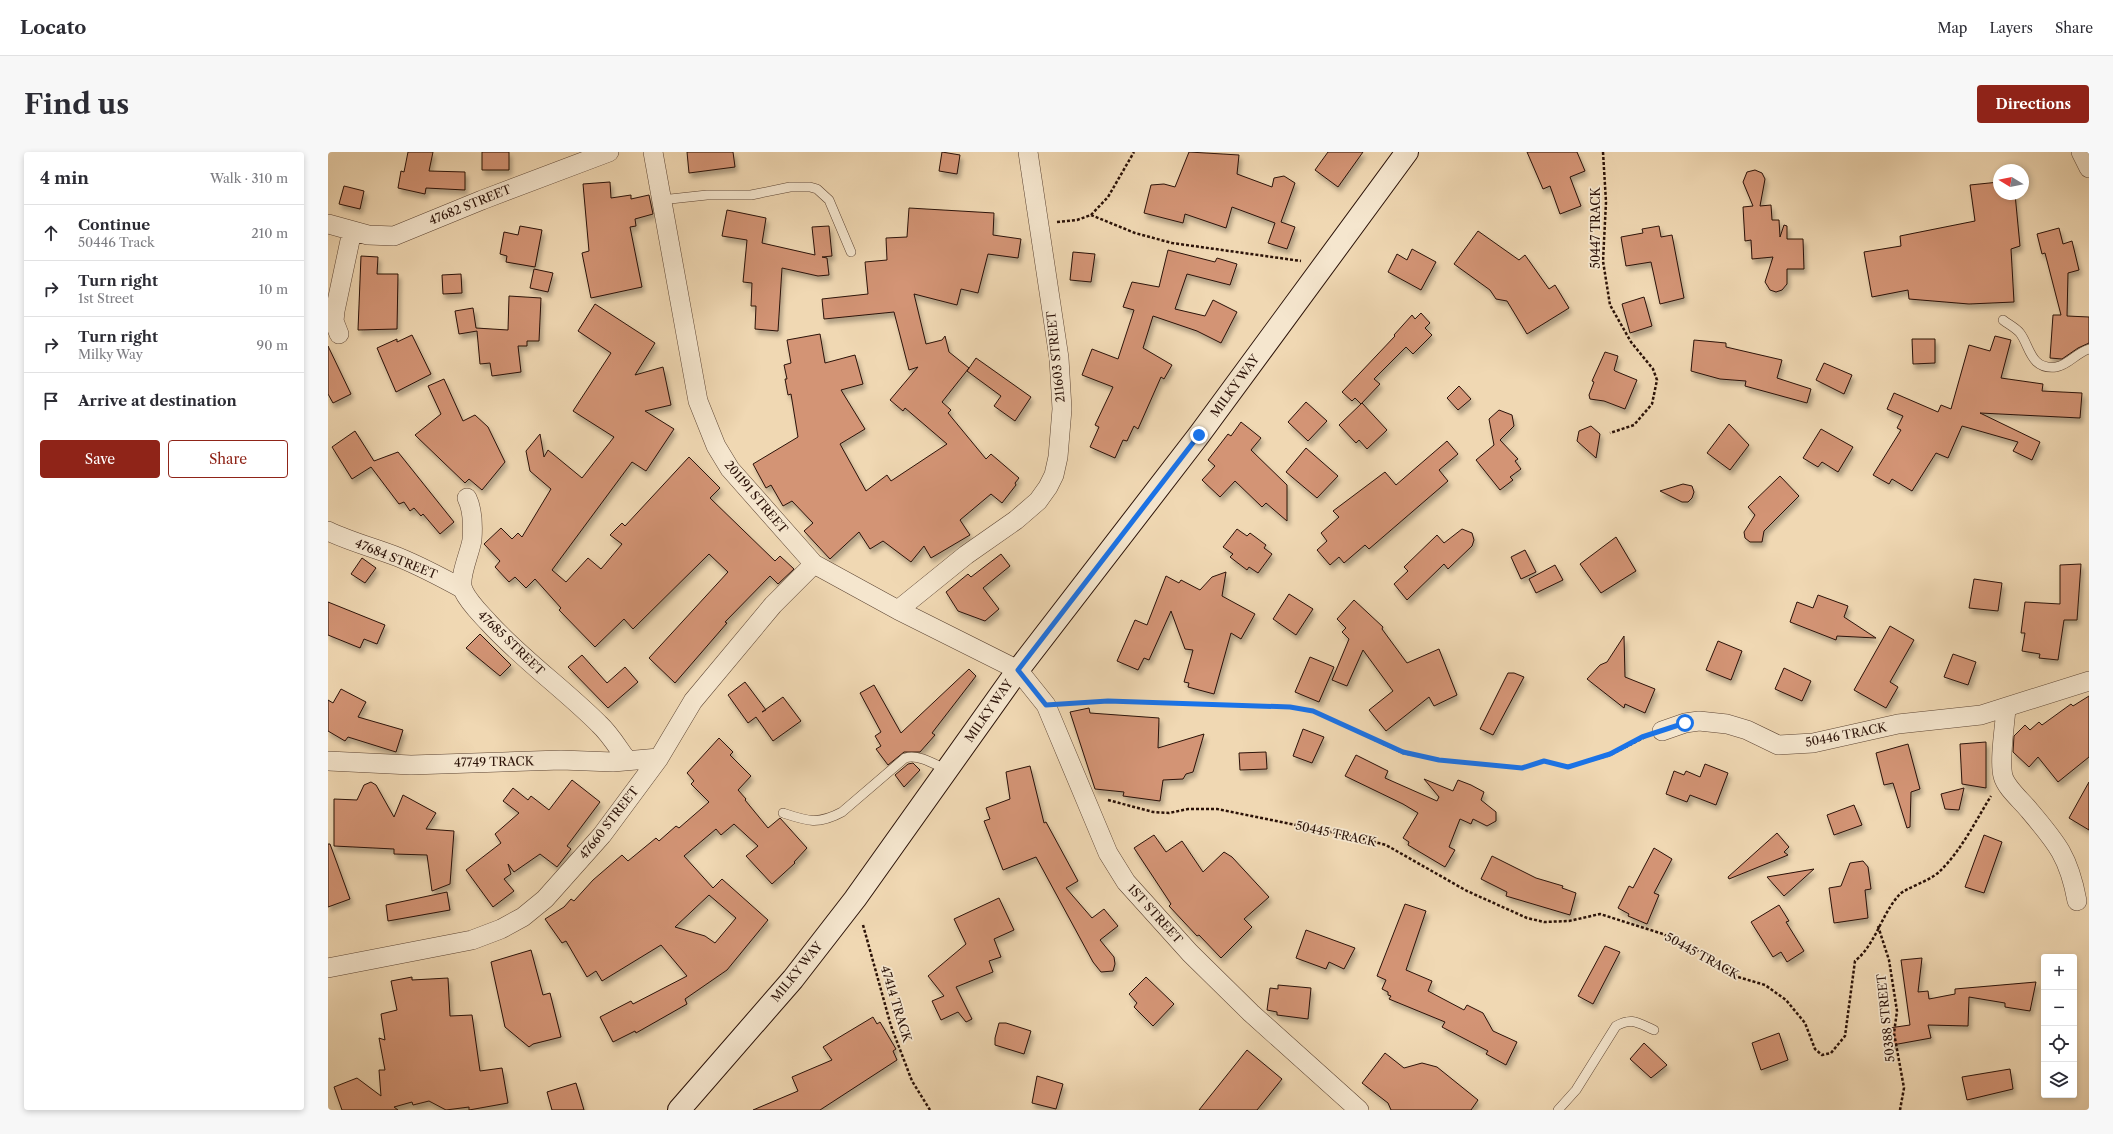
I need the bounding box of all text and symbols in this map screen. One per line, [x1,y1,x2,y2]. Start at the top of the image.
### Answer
text: Locato [20,16,86,39]
text: Map [1937,19,1967,37]
text: Layers [1989,19,2033,37]
text: Share [2055,19,2093,37]
button: Directions [1977,85,2089,123]
text: Find us [24,87,129,121]
north arrow [1993,164,2029,200]
text: 4 min [40,168,89,188]
text: Walk · 310 m [210,170,288,186]
street label: 47682 STREET [427,181,513,228]
street label: 50447 TRACK [1588,187,1603,269]
text: Continue [78,215,150,234]
icon: ahead [40,222,62,244]
text: 210 m [251,225,288,241]
text: 50446 Track [78,234,155,250]
text: Turn right [78,271,158,290]
icon: right [40,278,62,300]
text: 10 m [259,281,288,297]
text: 1st Street [78,290,134,306]
street label: 211603 STREET [1043,311,1068,404]
text: Turn right [78,327,158,346]
icon: right [40,334,62,356]
text: 90 m [257,337,288,353]
text: Milky Way [78,346,143,362]
street label: MILKY WAY [1207,351,1263,420]
icon: arrive [40,390,62,412]
text: Arrive at destination [78,391,237,410]
route end [1190,426,1208,444]
button: Save [40,440,160,478]
button: Share [168,440,288,478]
street label: 201191 STREET [722,457,791,536]
street label: 47684 STREET [353,535,440,582]
street label: 47685 STREET [475,607,548,678]
street label: MILKY WAY [961,676,1016,745]
route start [1676,714,1694,732]
street label: 50446 TRACK [1804,719,1889,750]
street label: 47749 TRACK [454,753,535,770]
street label: 47660 STREET [576,783,642,862]
street label: 50445 TRACK [1294,818,1379,850]
street label: 1ST STREET [1125,881,1186,946]
street label: 50445 TRACK [1663,929,1742,982]
street label: MILKY WAY [768,938,826,1005]
map controls [2041,954,2077,1098]
button: + [2041,954,2077,990]
street label: 47414 TRACK [878,964,915,1045]
street label: 50388 STREET [1873,973,1898,1063]
button: − [2041,990,2077,1026]
button: locate [2041,1026,2077,1062]
button: layers [2041,1062,2077,1098]

